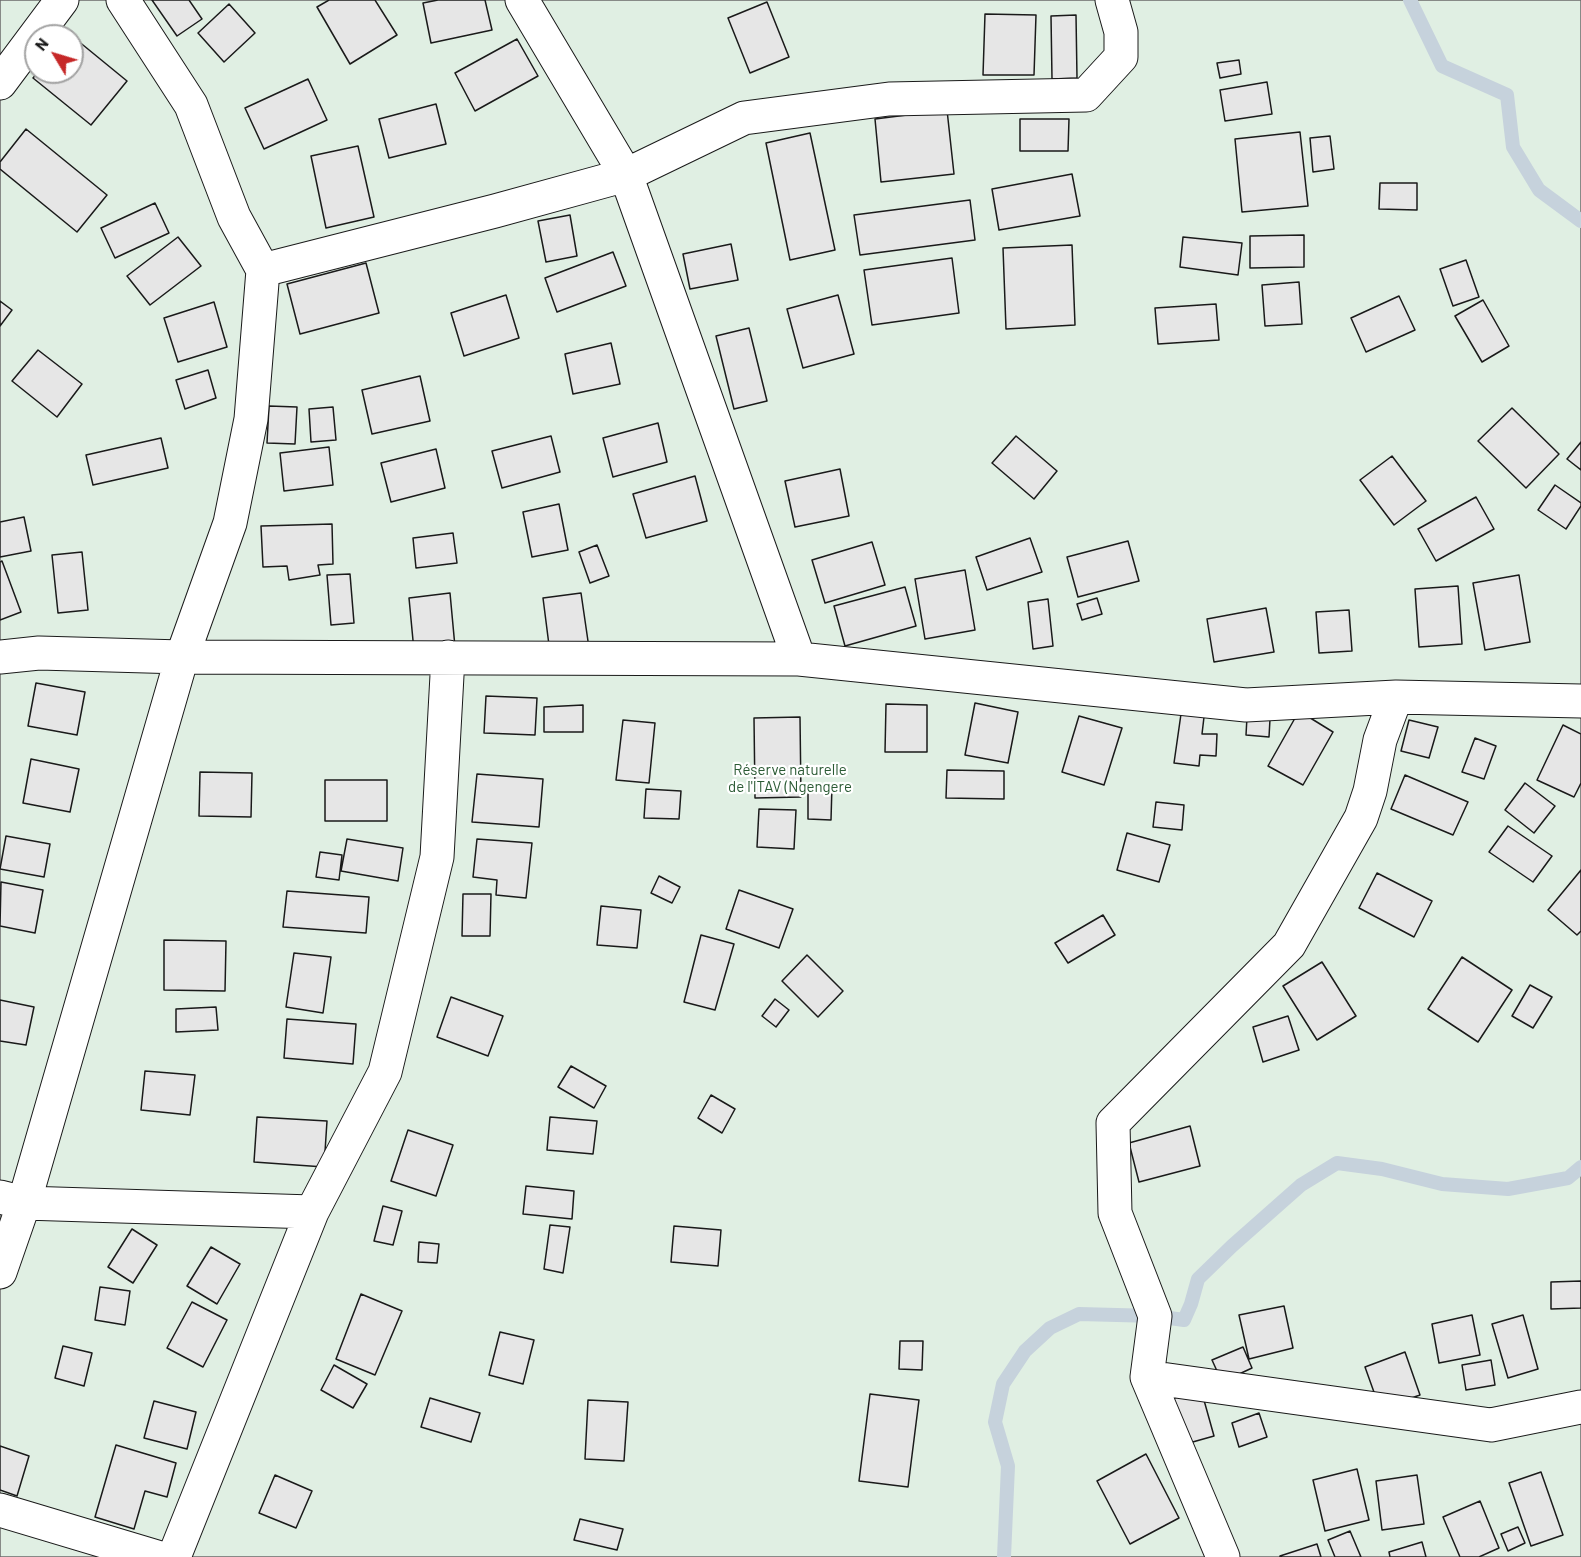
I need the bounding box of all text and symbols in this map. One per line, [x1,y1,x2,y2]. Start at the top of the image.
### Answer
north arrow [24,24,84,84]
text: N [30,34,52,54]
park label: Réserve naturelle de l'ITAV (Ngengere [728,761,852,796]

